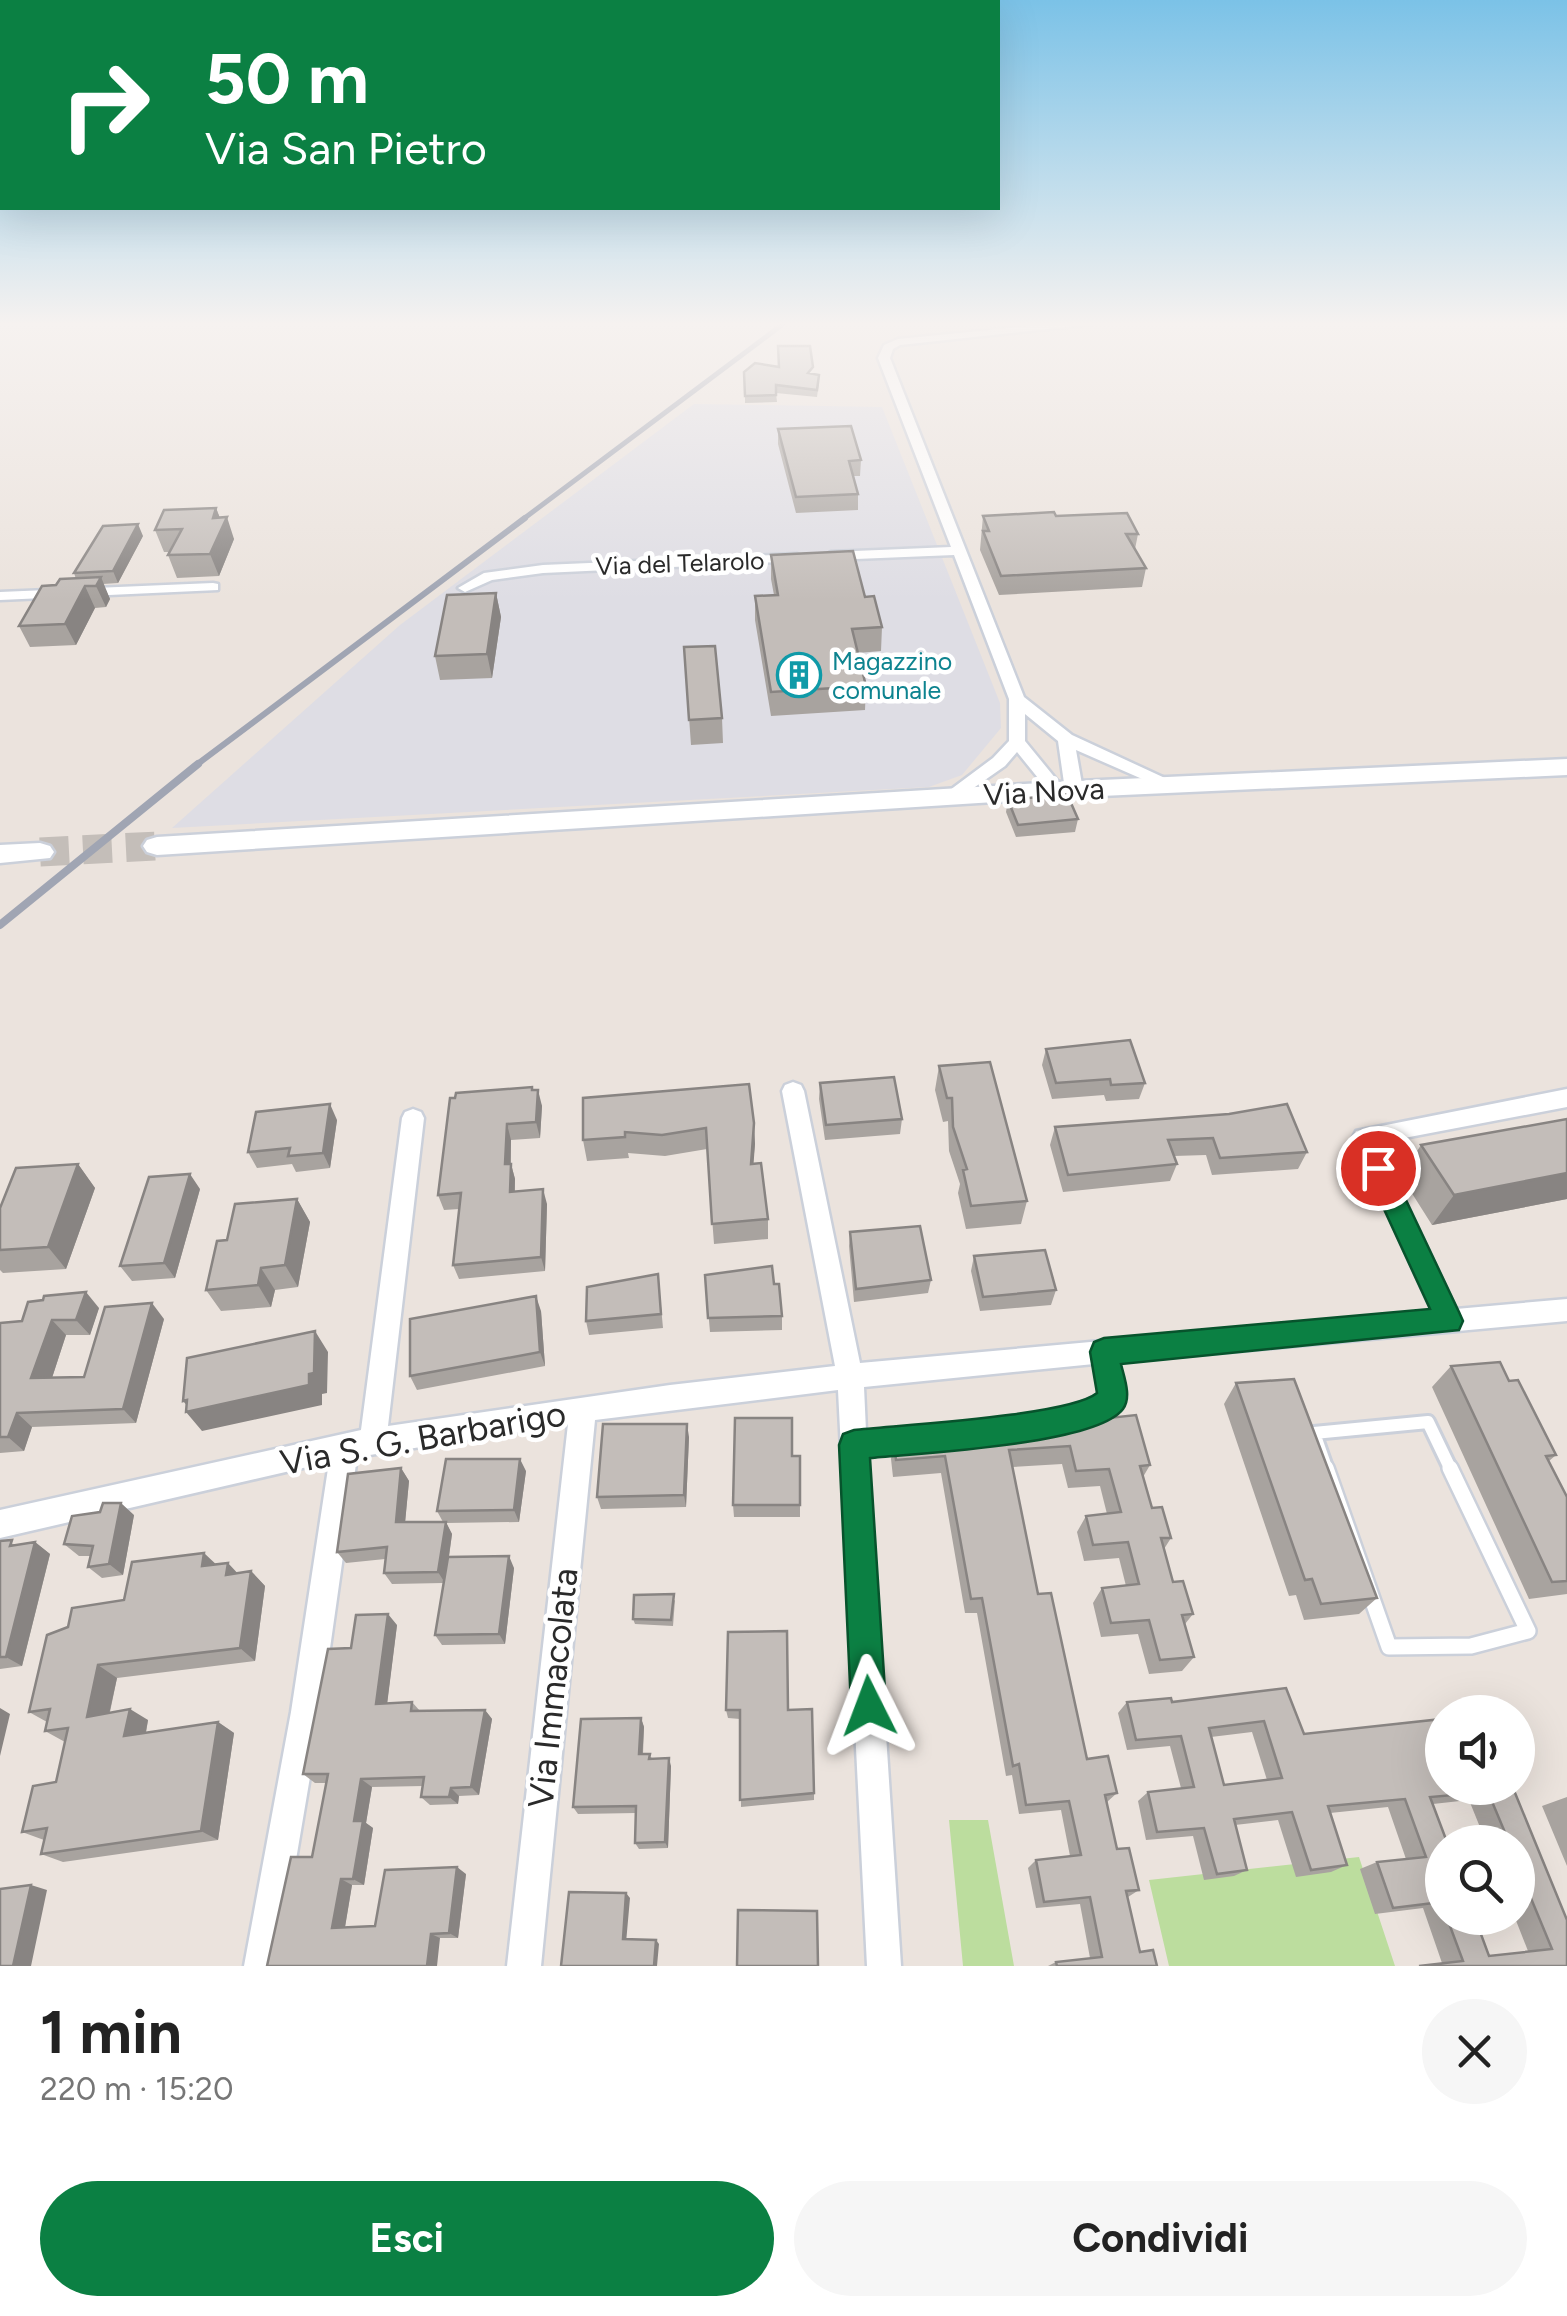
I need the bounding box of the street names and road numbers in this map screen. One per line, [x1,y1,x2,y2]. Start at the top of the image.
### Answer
street label: Via del Telarolo [595,545,765,581]
street label: Via Nova [982,770,1105,813]
street label: Via S. G. Barbarigo [277,1392,569,1484]
street label: Via Immacolata [519,1566,587,1810]

